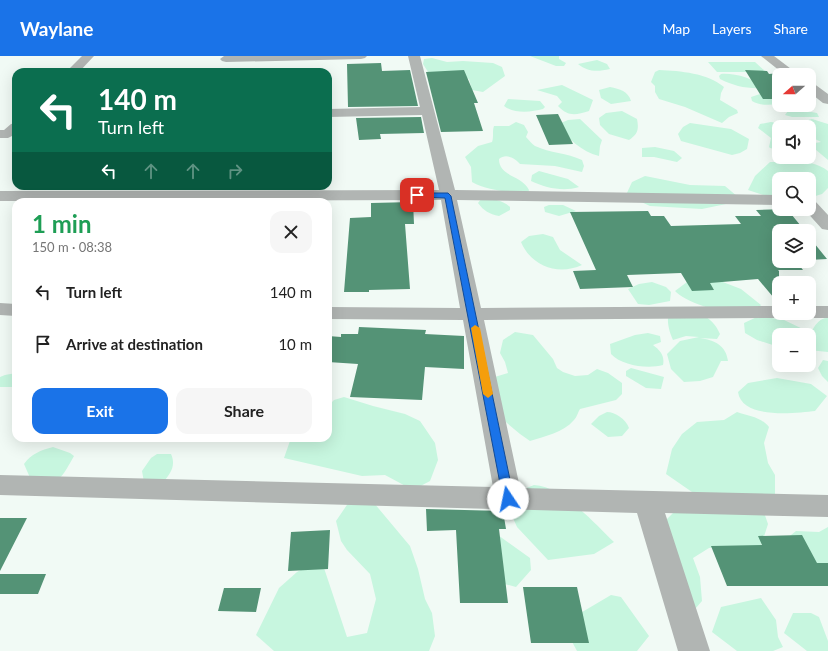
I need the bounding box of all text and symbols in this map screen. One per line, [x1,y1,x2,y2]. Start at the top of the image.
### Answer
text: Waylane [20,17,93,40]
text: Map [662,20,690,37]
text: Layers [712,20,752,37]
text: Share [774,20,808,37]
north arrow [772,68,816,112]
map controls [772,68,816,372]
text: 140 m [98,82,177,116]
icon: left [32,84,84,136]
text: Turn left [98,116,164,138]
button: sound [772,120,816,164]
icon: left [98,160,120,182]
icon: ahead [140,160,162,182]
icon: ahead [182,160,204,182]
icon: right [224,160,246,182]
button: search [772,172,816,216]
pin [400,178,434,212]
icon: arrive [406,184,428,206]
text: 1 min [32,209,92,238]
button: close [270,211,312,253]
button: layers [772,224,816,268]
text: 150 m · 08:38 [32,239,112,255]
button: + [772,276,816,320]
icon: left [32,281,54,303]
text: Turn left [66,283,122,301]
text: 140 m [270,283,312,301]
button: − [772,328,816,372]
icon: arrive [32,333,54,355]
text: Arrive at destination [66,335,203,353]
text: 10 m [278,335,312,353]
button: Exit [32,388,168,434]
button: Share [176,388,312,434]
position arrow [487,478,529,520]

